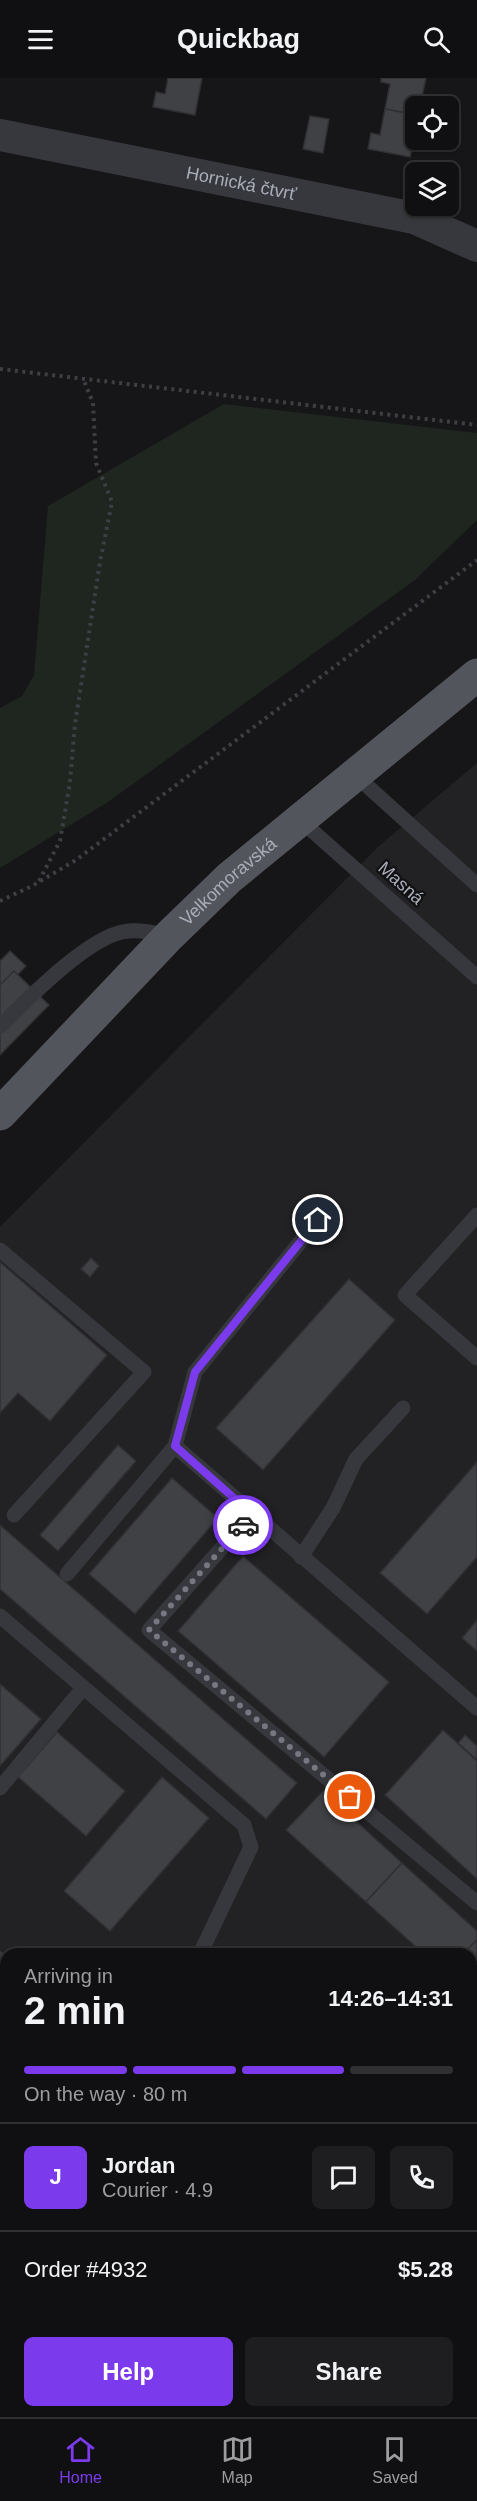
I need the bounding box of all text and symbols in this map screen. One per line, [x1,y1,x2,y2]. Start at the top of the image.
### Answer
icon: menu [24,23,57,56]
icon: search [420,23,453,56]
text: Quickbag [177,24,300,54]
map controls [405,96,459,216]
button: locate [405,96,459,150]
button: layers [405,162,459,216]
street label: Hornická čtvrť [184,163,298,204]
street label: Velkomoravská [176,833,281,930]
street label: Masná [374,857,428,909]
pin [292,1194,343,1245]
icon: home [301,1203,334,1236]
courier [213,1495,273,1555]
icon: car [227,1509,260,1542]
pin [324,1771,375,1822]
icon: bag [333,1780,366,1813]
text: Arriving in [24,1965,113,1987]
text: 14:26–14:31 [328,1986,453,2011]
text: 2 min [24,1989,126,2032]
text: On the way · 80 m [24,2083,187,2105]
button: chat [312,2146,375,2209]
button: phone [390,2146,453,2209]
text: Jordan [102,2153,175,2178]
text: J [49,2164,62,2189]
text: Courier · 4.9 [102,2179,213,2201]
text: Order #4932 [24,2257,148,2282]
text: $5.28 [398,2257,453,2282]
button: Help [24,2337,233,2406]
button: Share [245,2337,453,2406]
tab: Home [59,2433,102,2487]
tab: Map [221,2433,254,2487]
tab: Saved [372,2433,418,2487]

